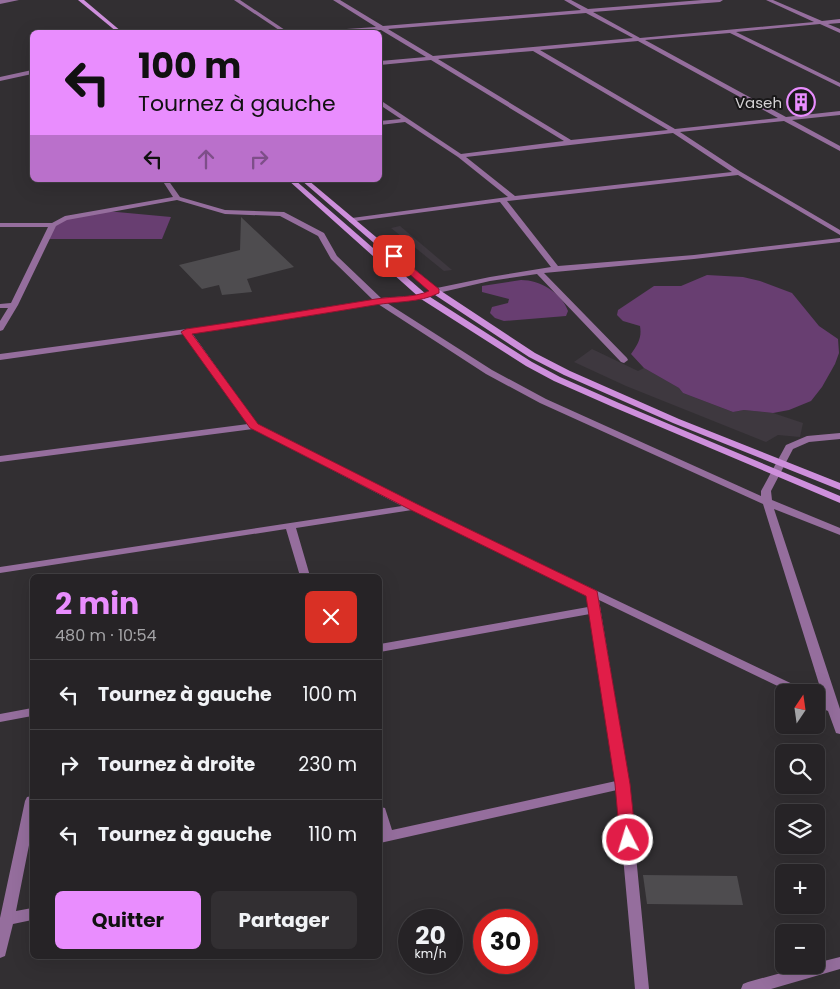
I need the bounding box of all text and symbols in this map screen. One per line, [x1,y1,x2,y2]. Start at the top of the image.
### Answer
text: 100 m [138,41,241,90]
icon: left [55,50,120,115]
building icon: Vaseh [786,87,816,117]
text: Tournez à gauche [138,88,336,119]
place label: Vaseh [735,92,782,113]
icon: left [139,145,167,173]
icon: ahead [192,145,220,173]
icon: right [245,145,273,173]
pin [373,235,415,277]
icon: arrive [380,242,408,270]
text: 2 min [55,582,139,625]
button: close [305,591,357,643]
text: 480 m · 10:54 [55,624,157,647]
icon: left [55,681,83,709]
text: Tournez à gauche [98,681,272,708]
text: 100 m [302,681,357,708]
north arrow [775,684,825,734]
map controls [775,684,825,974]
button: search [775,744,825,794]
icon: right [55,751,83,779]
text: Tournez à droite [98,751,255,778]
text: 230 m [298,751,357,778]
button: layers [775,804,825,854]
position arrow [601,813,653,865]
icon: left [55,821,83,849]
text: Tournez à gauche [98,821,272,848]
text: 110 m [308,821,357,848]
button: + [775,864,825,914]
button: Quitter [55,891,201,949]
button: Partager [211,891,357,949]
speed limit sign: 30 [473,909,538,974]
text: 20 [415,918,446,953]
button: − [775,924,825,974]
text: km/h [415,945,446,962]

